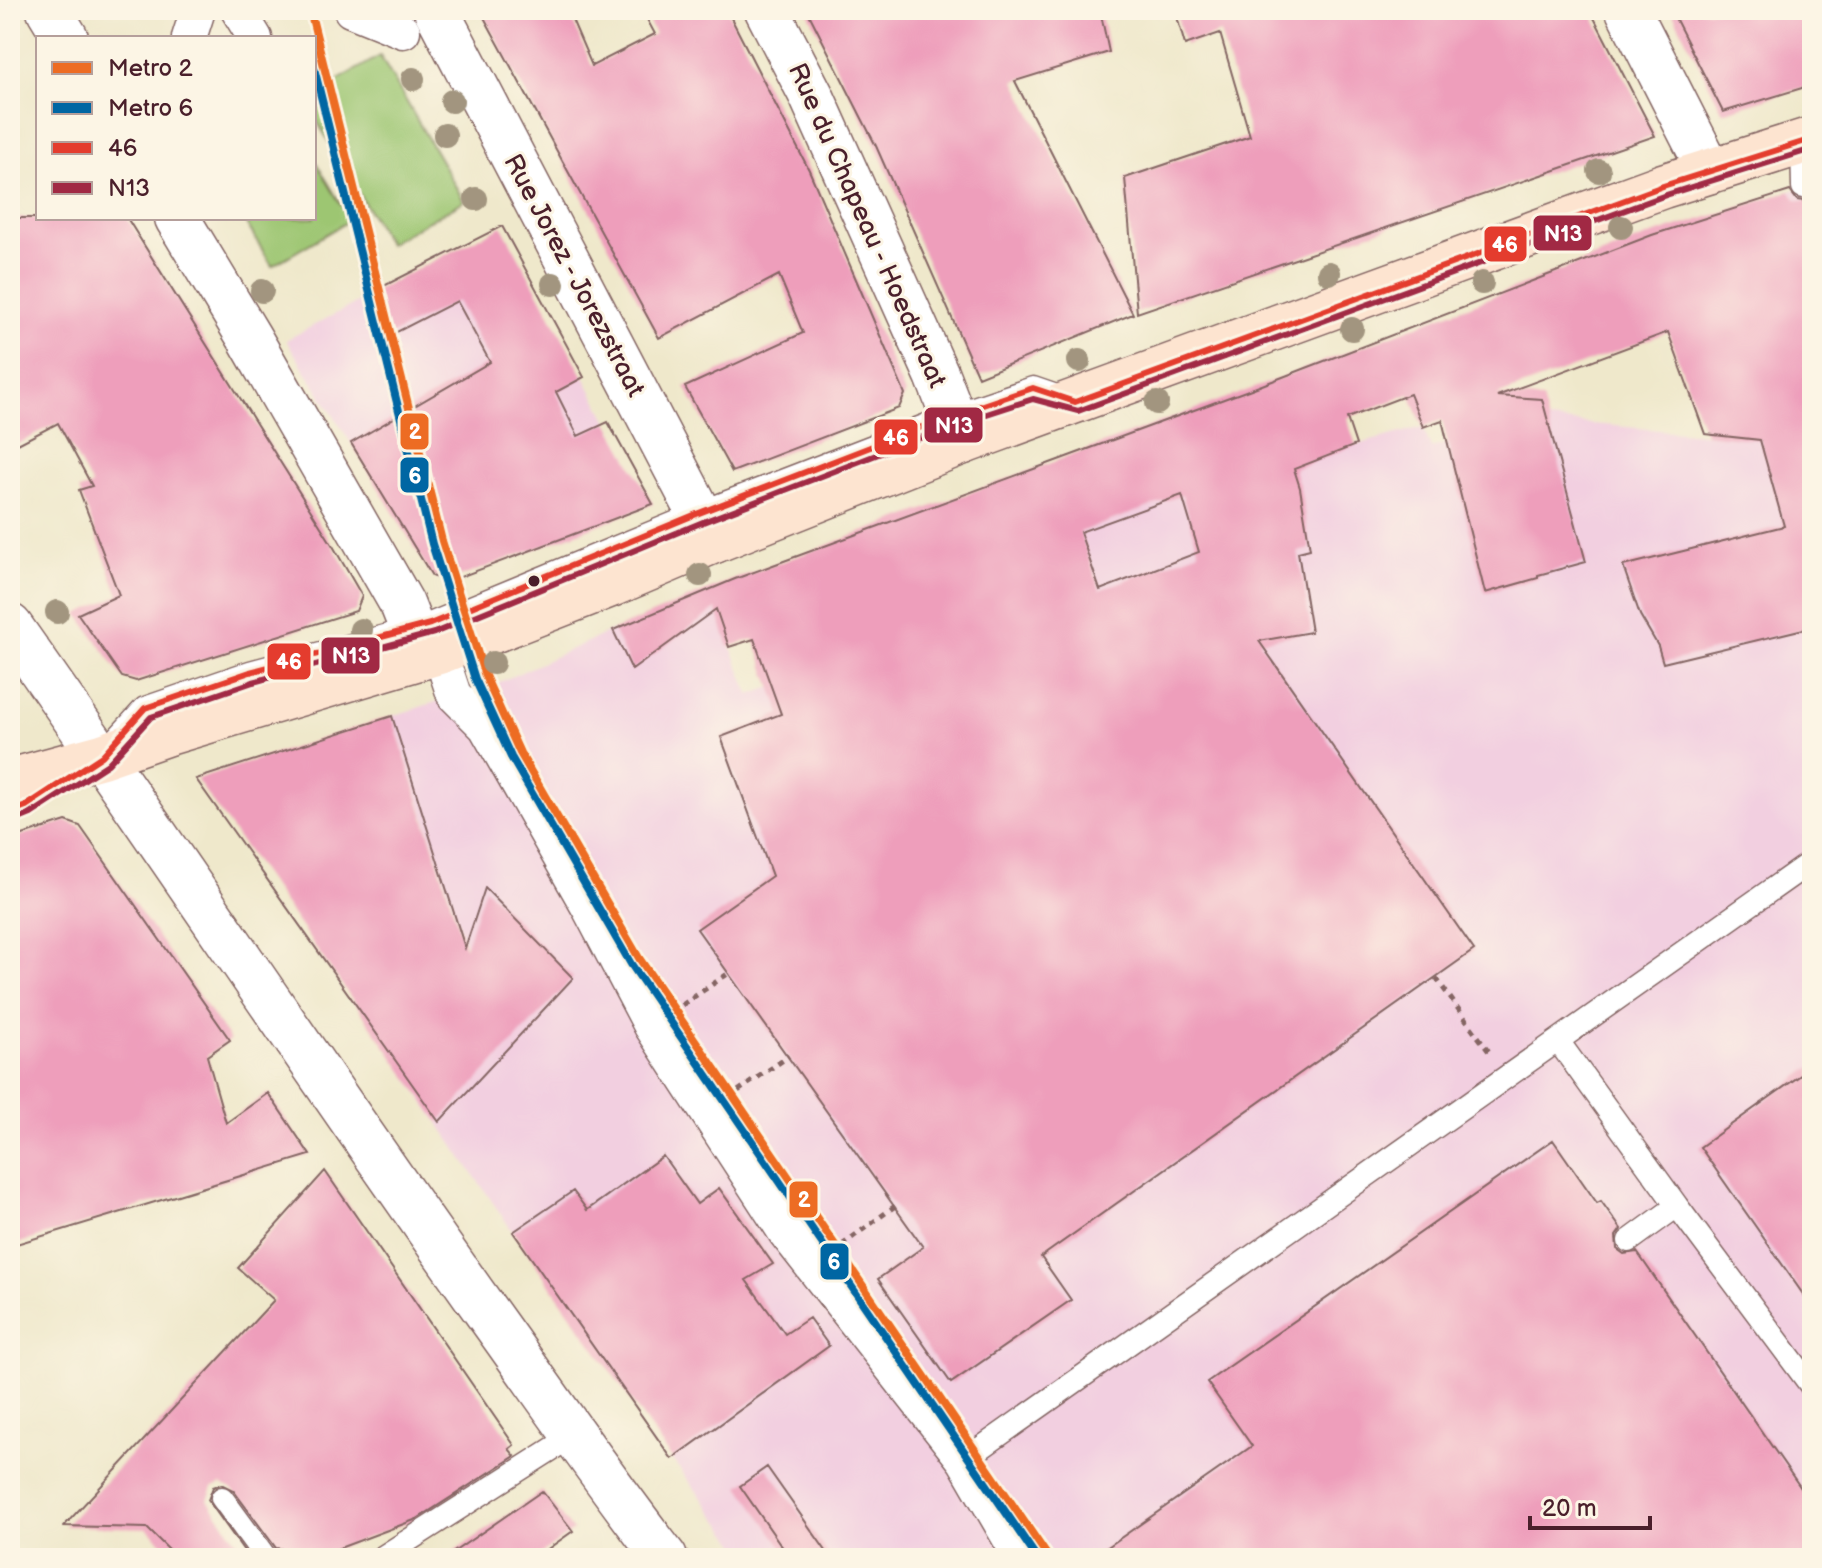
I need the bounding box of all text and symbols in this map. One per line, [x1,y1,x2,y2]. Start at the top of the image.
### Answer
legend [36,36,316,220]
text: Metro 2 [108,54,193,83]
street label: Rue du Chapeau - Hoedstraat [781,59,952,393]
text: Metro 6 [108,94,193,123]
text: 46 [108,134,137,163]
street label: Rue Jorez - Jorezstraat [497,149,651,402]
text: N13 [108,174,150,203]
line badge: N13 [1532,214,1593,252]
text: N13 [1544,221,1582,248]
line badge: 46 [1483,225,1528,263]
text: 46 [1492,232,1518,259]
line badge: N13 [923,406,984,444]
line badge: 2 [399,412,430,451]
text: N13 [935,413,973,440]
line badge: 46 [873,418,919,456]
text: 2 [408,419,422,446]
text: 46 [883,425,909,452]
line badge: 6 [399,456,430,494]
text: 6 [408,463,422,490]
unlabelled marker [526,573,542,589]
line badge: N13 [320,636,381,675]
line badge: 46 [266,642,312,681]
text: N13 [332,643,370,670]
text: 46 [276,649,302,676]
line badge: 2 [788,1180,819,1219]
text: 2 [797,1187,811,1214]
line badge: 6 [819,1242,850,1281]
text: 6 [827,1249,841,1276]
scale bar [1530,1480,1650,1530]
text: 20 m [1542,1494,1597,1523]

